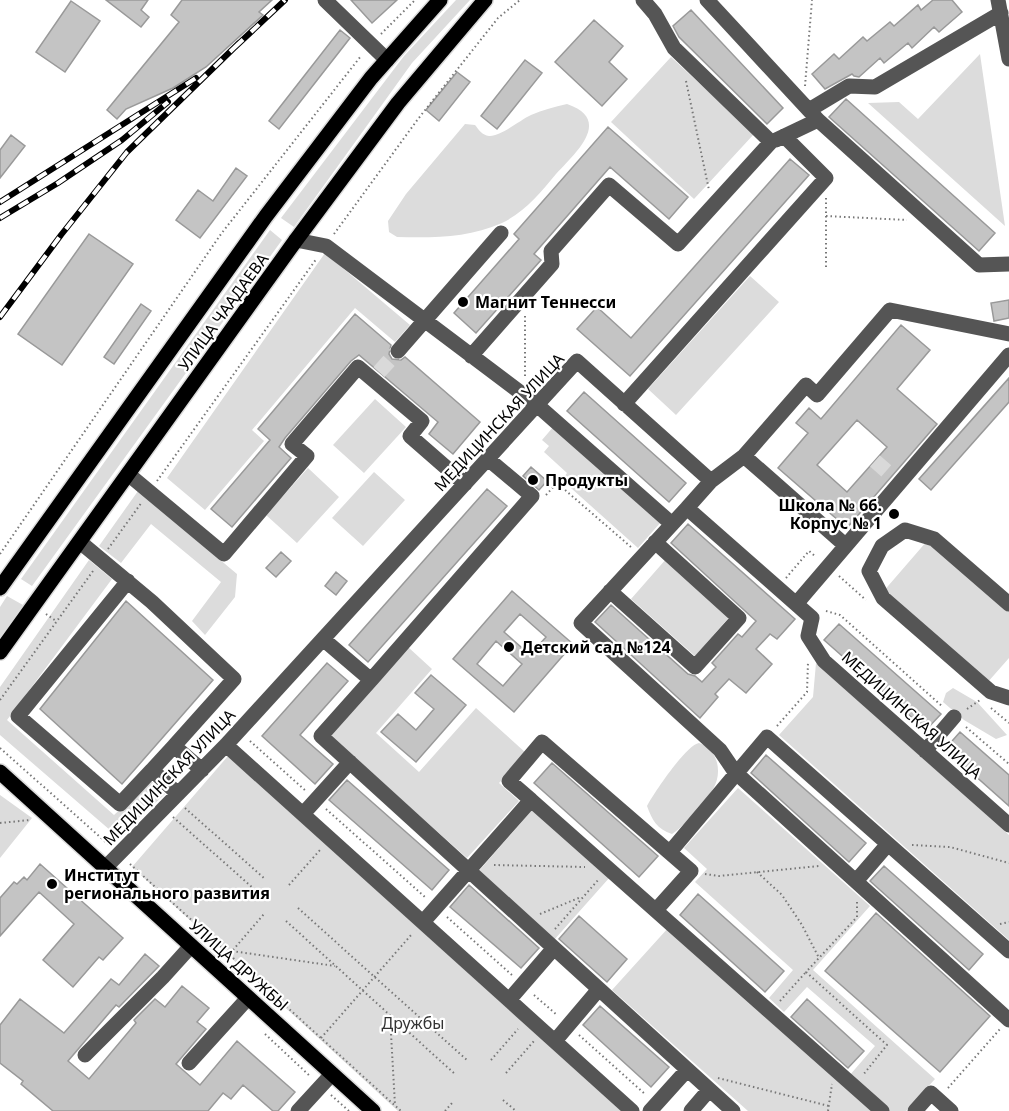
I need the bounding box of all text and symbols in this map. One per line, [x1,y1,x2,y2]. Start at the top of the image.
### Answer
street label: УЛИЦА ЧААДАЕВА [173,248,274,375]
place label: Магнит Теннесси [475,291,616,313]
marker: Магнит Теннесси [456,295,470,309]
street label: МЕДИЦИНСКАЯ УЛИЦА [429,348,569,496]
place label: Продукты [545,469,628,491]
marker: Продукты [526,473,540,487]
place label: Школа № 66. Корпус № 1 [778,494,882,534]
marker: Школа № 66. Корпус № 1 [887,507,901,521]
place label: Детский сад №124 [521,636,671,658]
marker: Детский сад №124 [502,640,516,654]
street label: МЕДИЦИНСКАЯ УЛИЦА [837,646,987,784]
street label: МЕДИЦИНСКАЯ УЛИЦА [98,703,241,850]
place label: Институт регионального развития [64,864,270,904]
marker: Институт регионального развития [45,877,59,891]
street label: УЛИЦА ДРУЖБЫ [185,914,293,1016]
park label: Дружбы [382,1012,444,1034]

